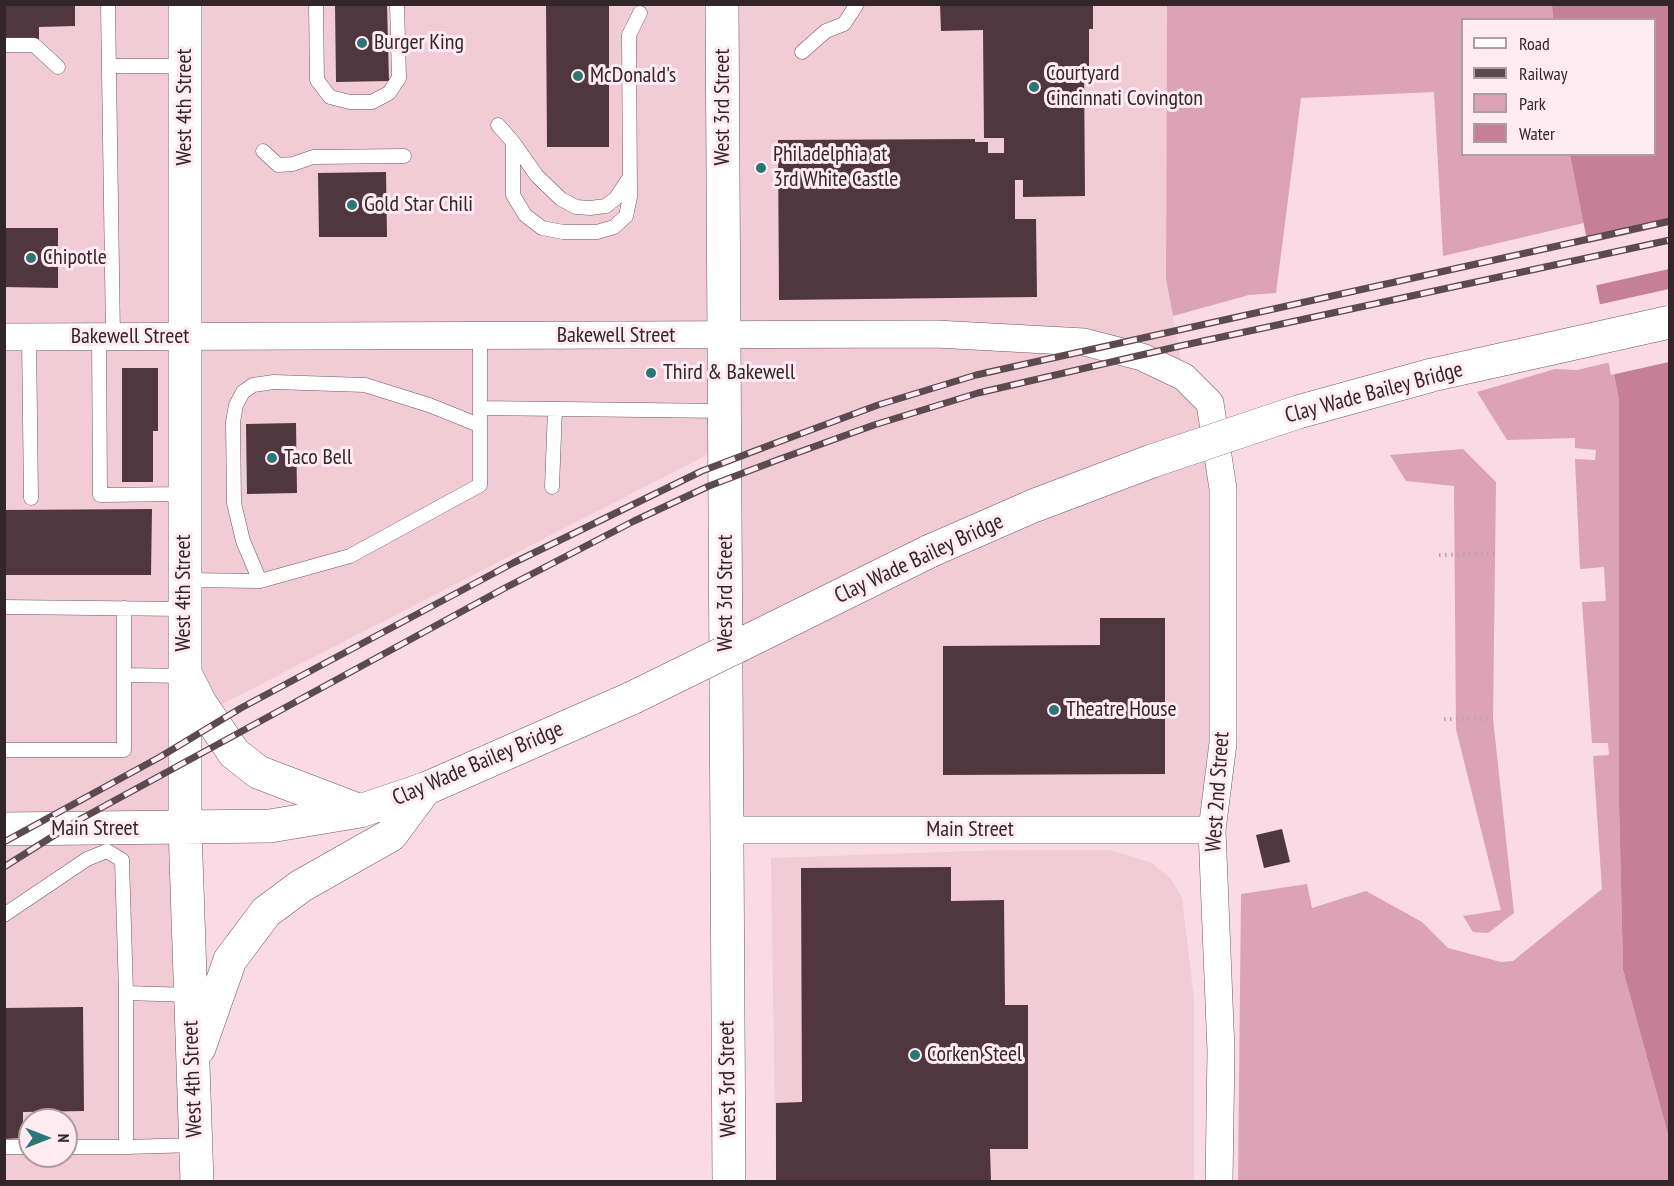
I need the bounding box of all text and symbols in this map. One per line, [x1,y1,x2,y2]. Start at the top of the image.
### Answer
legend [1461,18,1656,156]
place label: Burger King [374,30,464,56]
text: Road [1519,32,1550,55]
marker: Burger King [355,36,369,50]
street label: West 4th Street [172,48,198,166]
street label: West 3rd Street [710,49,736,165]
place label: Courtyard Cincinnati Covington [1046,61,1203,112]
text: Railway [1519,62,1568,85]
place label: McDonald's [590,63,676,89]
marker: McDonald's [571,69,585,83]
marker: Courtyard Cincinnati Covington [1027,80,1041,94]
text: Park [1519,92,1546,115]
text: Water [1519,122,1555,145]
place label: Philadelphia at 3rd White Castle [773,142,898,194]
marker: Philadelphia at 3rd White Castle [754,161,768,175]
place label: Gold Star Chili [364,192,473,218]
marker: Gold Star Chili [345,198,359,212]
place label: Chipotle [43,245,107,271]
marker: Chipotle [24,251,38,265]
street label: Bakewell Street [557,323,675,349]
street label: Bakewell Street [71,324,189,350]
street label: Clay Wade Bailey Bridge [1282,357,1466,429]
place label: Third & Bakewell [663,360,795,386]
marker: Third & Bakewell [644,366,658,380]
place label: Taco Bell [284,445,352,471]
marker: Taco Bell [265,451,279,465]
street label: Clay Wade Bailey Bridge [830,508,1008,610]
street label: West 4th Street [171,534,197,652]
street label: West 3rd Street [713,535,739,651]
place label: Theatre House [1066,697,1177,723]
marker: Theatre House [1047,703,1061,717]
street label: Clay Wade Bailey Bridge [389,716,567,812]
street label: West 2nd Street [1201,731,1235,853]
street label: Main Street [51,816,139,842]
street label: Main Street [926,817,1014,843]
street label: West 4th Street [178,1020,208,1138]
street label: West 3rd Street [714,1020,742,1138]
place label: Corken Steel [927,1042,1022,1068]
marker: Corken Steel [908,1048,922,1062]
north arrow [18,1108,78,1168]
text: N [54,1134,74,1142]

